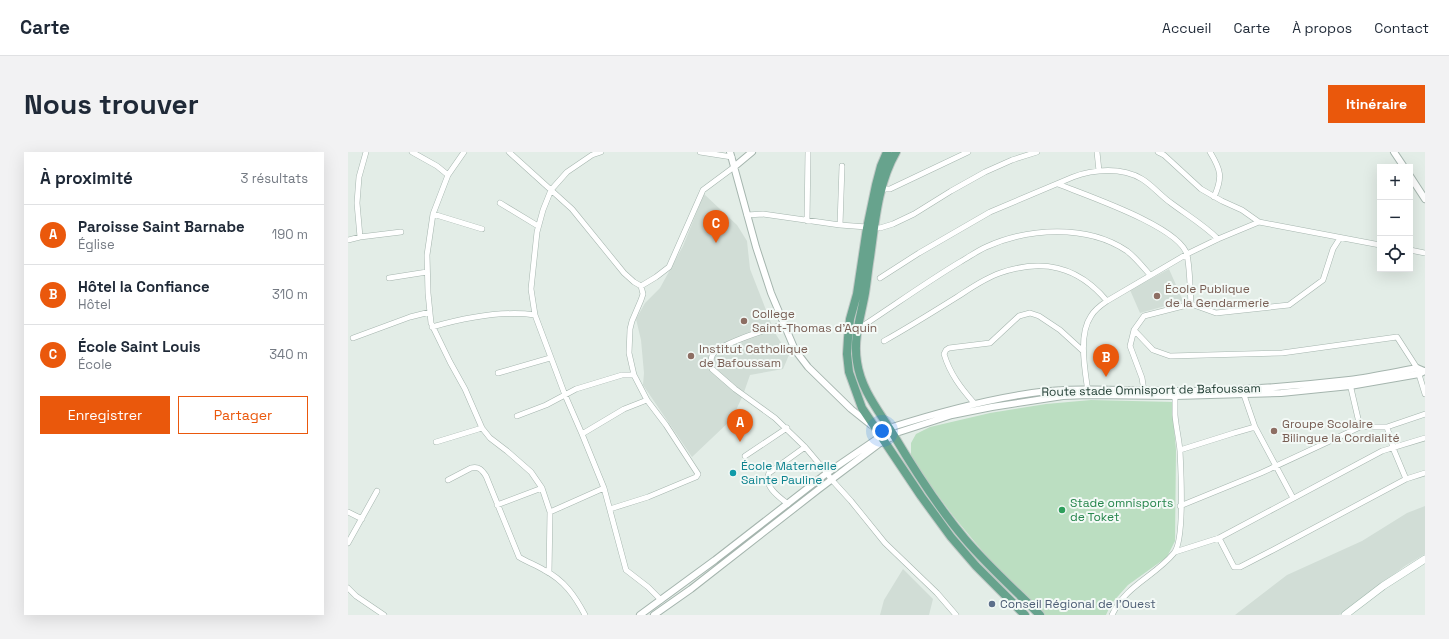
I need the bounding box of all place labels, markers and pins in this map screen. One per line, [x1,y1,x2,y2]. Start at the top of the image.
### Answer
pin: C [703,210,729,243]
place label: École Publique de la Gendarmerie [1165,281,1269,311]
marker: École Publique de la Gendarmerie [1152,291,1162,301]
place label: College Saint-Thomas d'Aquin [752,306,877,336]
marker: College Saint-Thomas d'Aquin [739,316,749,326]
place label: Institut Catholique de Bafoussam [699,341,808,371]
pin: B [1093,344,1119,377]
marker: Institut Catholique de Bafoussam [686,351,696,361]
pin: A [727,409,753,442]
place label: Groupe Scolaire Bilingue la Cordialité [1282,416,1400,446]
marker: Groupe Scolaire Bilingue la Cordialité [1269,426,1279,436]
place label: École Maternelle Sainte Pauline [741,458,837,488]
marker: École Maternelle Sainte Pauline [728,468,738,478]
place label: Stade omnisports de Toket [1070,495,1173,525]
marker: Stade omnisports de Toket [1057,505,1067,515]
place label: Conseil Régional de l'Ouest [1000,596,1156,612]
marker: Conseil Régional de l'Ouest [987,599,997,609]

